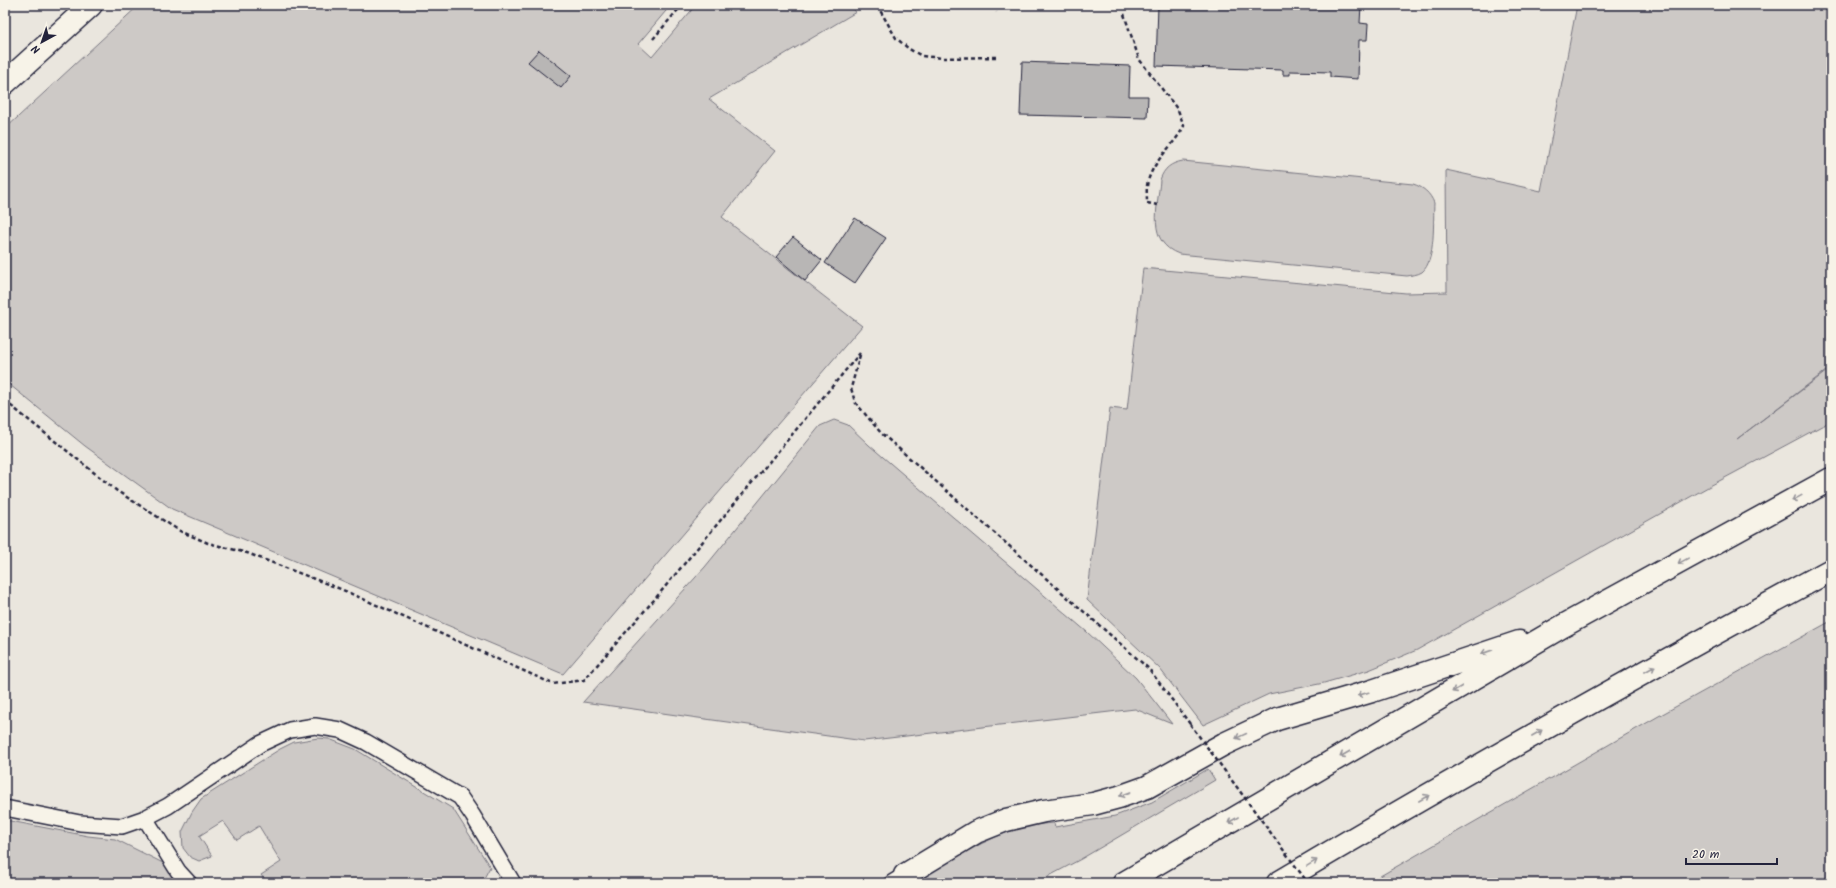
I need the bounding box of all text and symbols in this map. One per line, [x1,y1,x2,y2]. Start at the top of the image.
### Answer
north arrow [22,22,62,62]
text: N [28,40,45,58]
one-way arrow [1791,495,1803,503]
one-way arrow [1677,558,1689,565]
one-way arrow [1481,649,1493,657]
one-way arrow [1644,664,1656,672]
one-way arrow [1451,685,1463,693]
one-way arrow [1357,691,1370,698]
one-way arrow [1531,729,1543,737]
one-way arrow [1235,733,1247,740]
one-way arrow [1339,751,1351,759]
one-way arrow [1119,791,1131,799]
one-way arrow [1418,793,1430,801]
one-way arrow [1227,816,1239,824]
scale bar [1686,840,1777,866]
text: 20 m [1692,845,1720,864]
one-way arrow [1306,859,1318,867]

